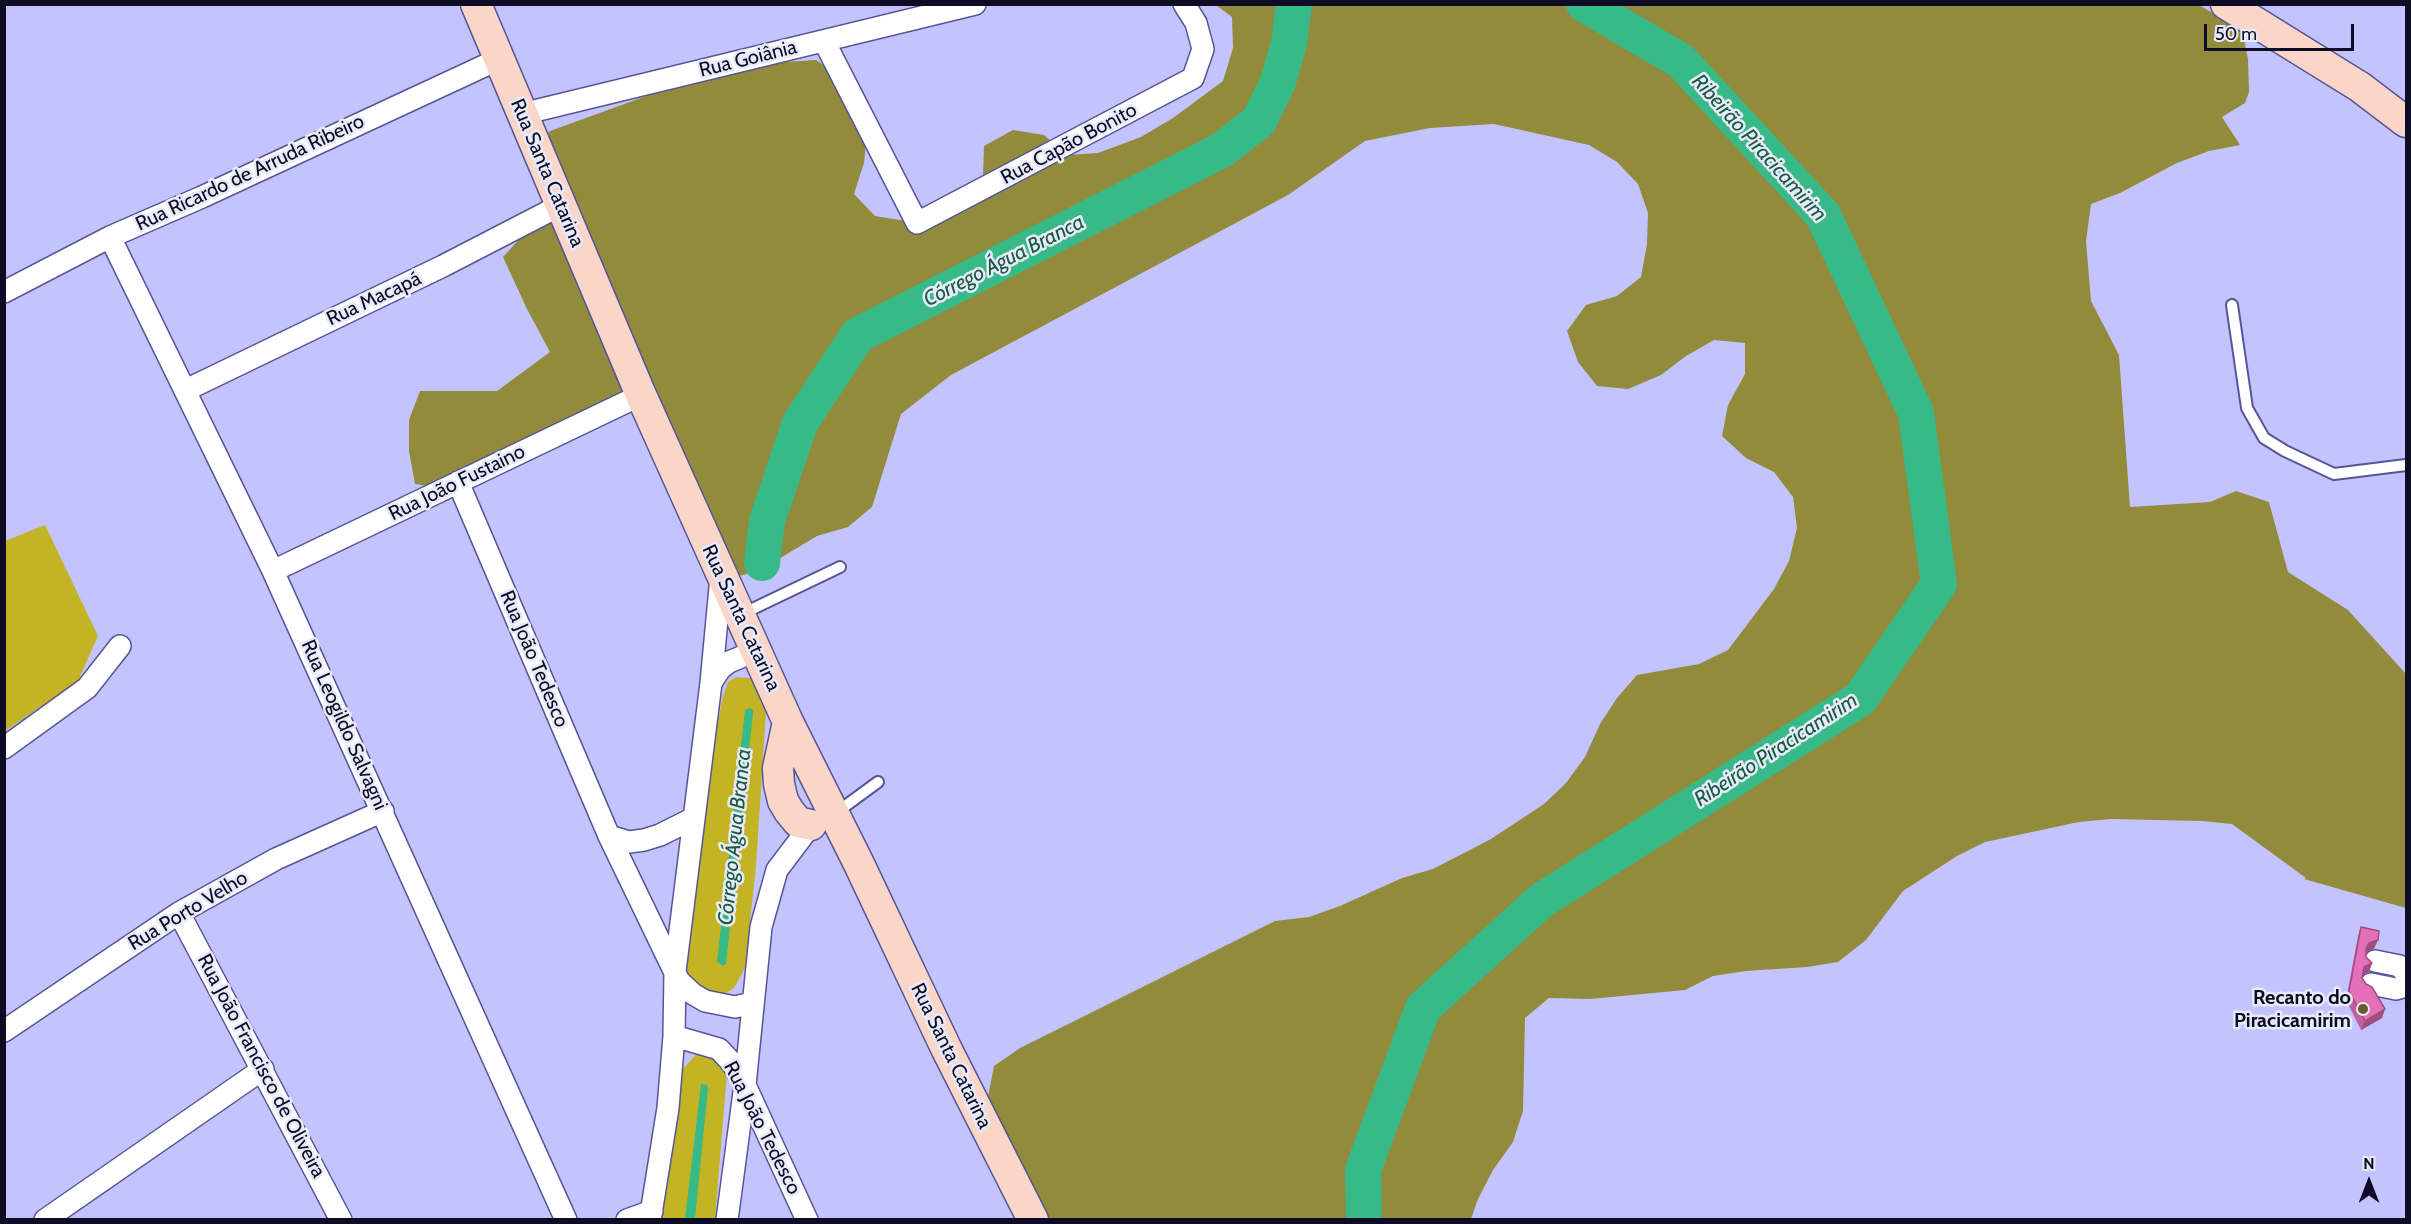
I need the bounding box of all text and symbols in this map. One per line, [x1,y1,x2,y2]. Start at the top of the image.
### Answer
scale bar [2207,12,2357,50]
text: 50 m [2215,23,2257,45]
street label: Rua Goiânia [697,35,799,83]
water label: Ribeirão Piracicamirim [1686,69,1832,227]
street label: Rua Santa Catarina [505,95,589,251]
street label: Rua Capão Bonito [997,98,1141,190]
street label: Rua Ricardo de Arruda Ribeiro [132,109,368,237]
water label: Córrego Água Branca [919,210,1089,312]
street label: Rua Macapá [323,267,425,331]
street label: Rua João Fustaino [385,440,529,526]
street label: Rua Santa Catarina [697,541,785,695]
street label: Rua João Tedesco [494,587,574,731]
street label: Rua Leogildo Salvagni [296,636,392,814]
water label: Ribeirão Piracicamirim [1690,688,1862,812]
water label: Córrego Água Branca [713,748,757,926]
street label: Rua Porto Velho [124,866,252,956]
street label: Rua João Francisco de Oliveira [192,950,330,1182]
street label: Rua Santa Catarina [905,979,997,1133]
place label: Recanto do Piracicamirim [2234,986,2351,1033]
marker: Recanto do Piracicamirim [2356,1002,2370,1016]
street label: Rua João Tedesco [718,1057,806,1199]
north arrow [2339,1152,2399,1212]
text: N [2363,1154,2375,1173]

